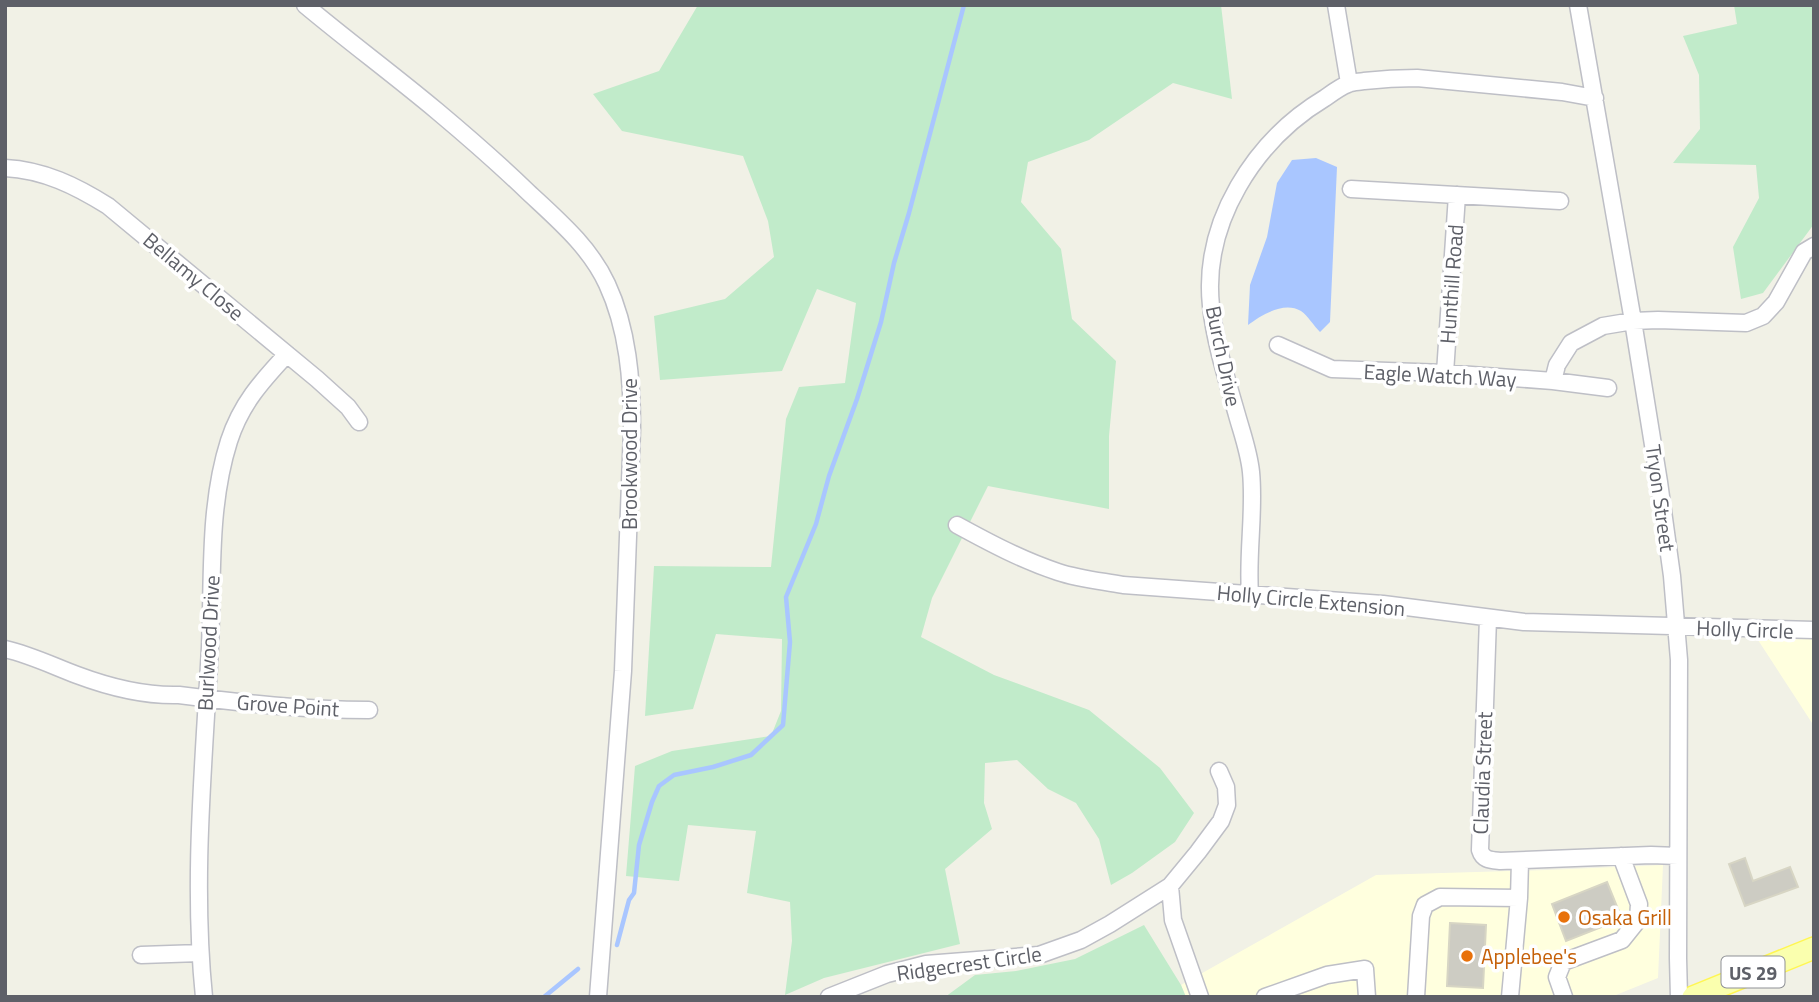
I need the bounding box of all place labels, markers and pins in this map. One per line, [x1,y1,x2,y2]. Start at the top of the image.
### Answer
place label: Osaka Grill [1578,901,1672,933]
marker: Osaka Grill [1556,909,1572,925]
place label: Applebee's [1481,940,1577,972]
marker: Applebee's [1459,948,1475,964]

